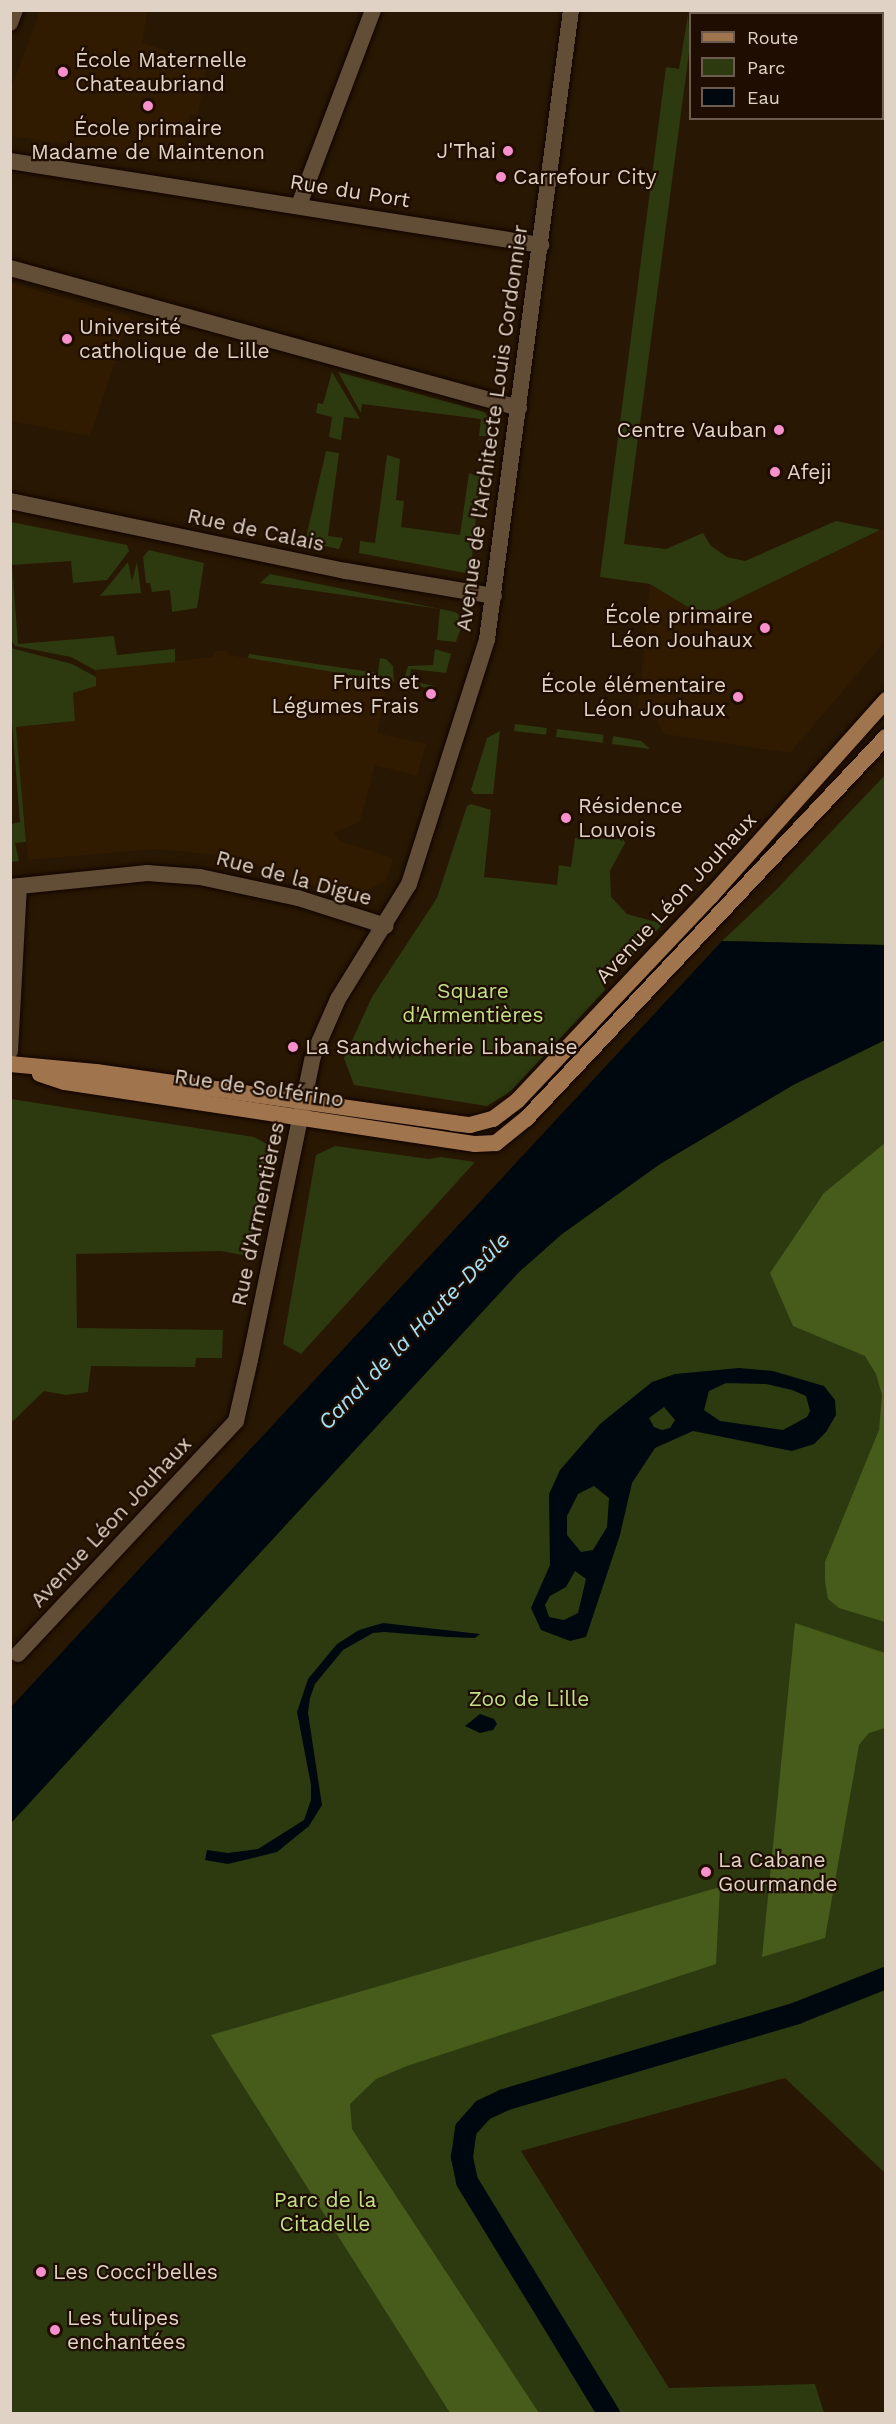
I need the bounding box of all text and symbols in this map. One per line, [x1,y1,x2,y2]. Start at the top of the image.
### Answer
legend [689,12,884,120]
text: Route [747,27,799,48]
place label: École Maternelle Chateaubriand [75,47,247,97]
text: Parc [747,57,785,78]
marker: École Maternelle Chateaubriand [56,65,70,79]
text: Eau [747,87,780,108]
marker: École primaire Madame de Maintenon [141,99,155,113]
place label: École primaire Madame de Maintenon [31,115,265,165]
place label: J'Thai [436,138,496,164]
marker: J'Thai [501,144,515,158]
place label: Carrefour City [513,164,657,190]
street label: Rue du Port [288,169,412,213]
marker: Carrefour City [494,170,508,184]
street label: Avenue de l'Architecte Louis Cordonnier [451,223,533,633]
place label: Université catholique de Lille [79,314,270,364]
marker: Université catholique de Lille [60,332,74,346]
place label: Centre Vauban [616,417,767,443]
marker: Centre Vauban [772,423,786,437]
place label: Afeji [787,459,832,485]
marker: Afeji [768,465,782,479]
street label: Rue de Calais [185,503,327,557]
place label: École primaire Léon Jouhaux [605,603,753,653]
marker: École primaire Léon Jouhaux [758,621,772,635]
place label: Fruits et Légumes Frais [271,669,419,719]
place label: École élémentaire Léon Jouhaux [541,672,726,722]
marker: Fruits et Légumes Frais [424,687,438,701]
marker: École élémentaire Léon Jouhaux [731,690,745,704]
place label: Résidence Louvois [578,793,683,843]
street label: Avenue Léon Jouhaux [590,807,762,989]
marker: Résidence Louvois [559,811,573,825]
street label: Rue de la Digue [213,845,375,911]
park label: Square d'Armentières [402,978,544,1028]
place label: La Sandwicherie Libanaise [305,1034,578,1060]
marker: La Sandwicherie Libanaise [286,1040,300,1054]
street label: Rue de Solférino [173,1064,345,1112]
street label: Rue d'Armentières [226,1120,290,1308]
water label: Canal de la Haute-Deûle [312,1226,516,1436]
street label: Avenue Léon Jouhaux [25,1431,197,1613]
park label: Zoo de Lille [469,1686,589,1712]
place label: La Cabane Gourmande [718,1847,838,1897]
marker: La Cabane Gourmande [699,1865,713,1879]
park label: Parc de la Citadelle [274,2187,376,2237]
place label: Les Cocci'belles [53,2259,218,2285]
marker: Les Cocci'belles [34,2265,48,2279]
place label: Les tulipes enchantées [67,2305,186,2355]
marker: Les tulipes enchantées [48,2323,62,2337]

